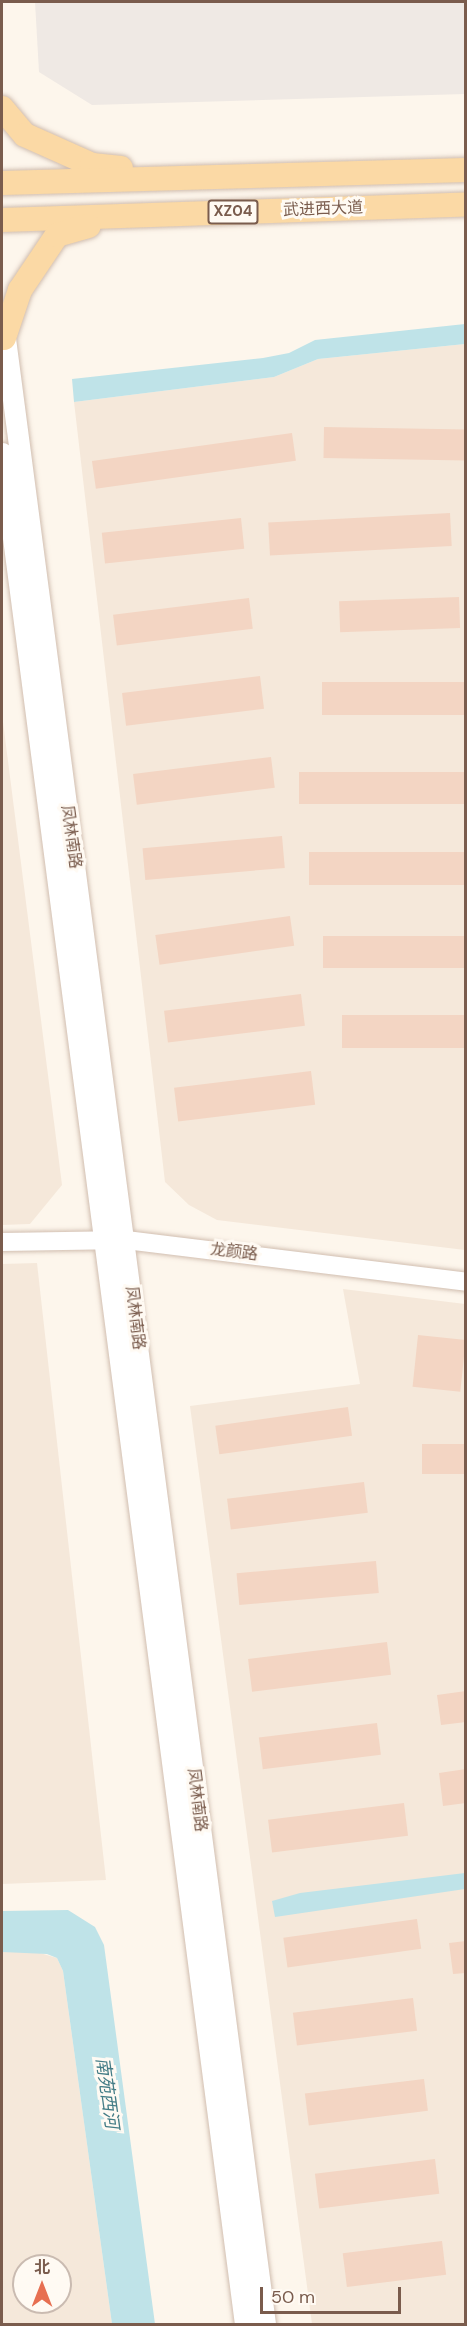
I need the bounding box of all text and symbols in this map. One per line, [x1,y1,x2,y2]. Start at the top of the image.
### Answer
street label: 武进西大道 [283,198,363,220]
road number: XZ04 [206,200,260,224]
street label: 凤林南路 [57,804,85,870]
street label: 龙颜路 [209,1240,259,1264]
street label: 凤林南路 [122,1285,148,1351]
street label: 凤林南路 [184,1767,210,1833]
water label: 南苑西河 [91,2056,123,2130]
north arrow [12,2254,72,2314]
text: 北 [34,2257,50,2278]
scale bar [263,2275,404,2313]
text: 50 m [271,2285,315,2309]

